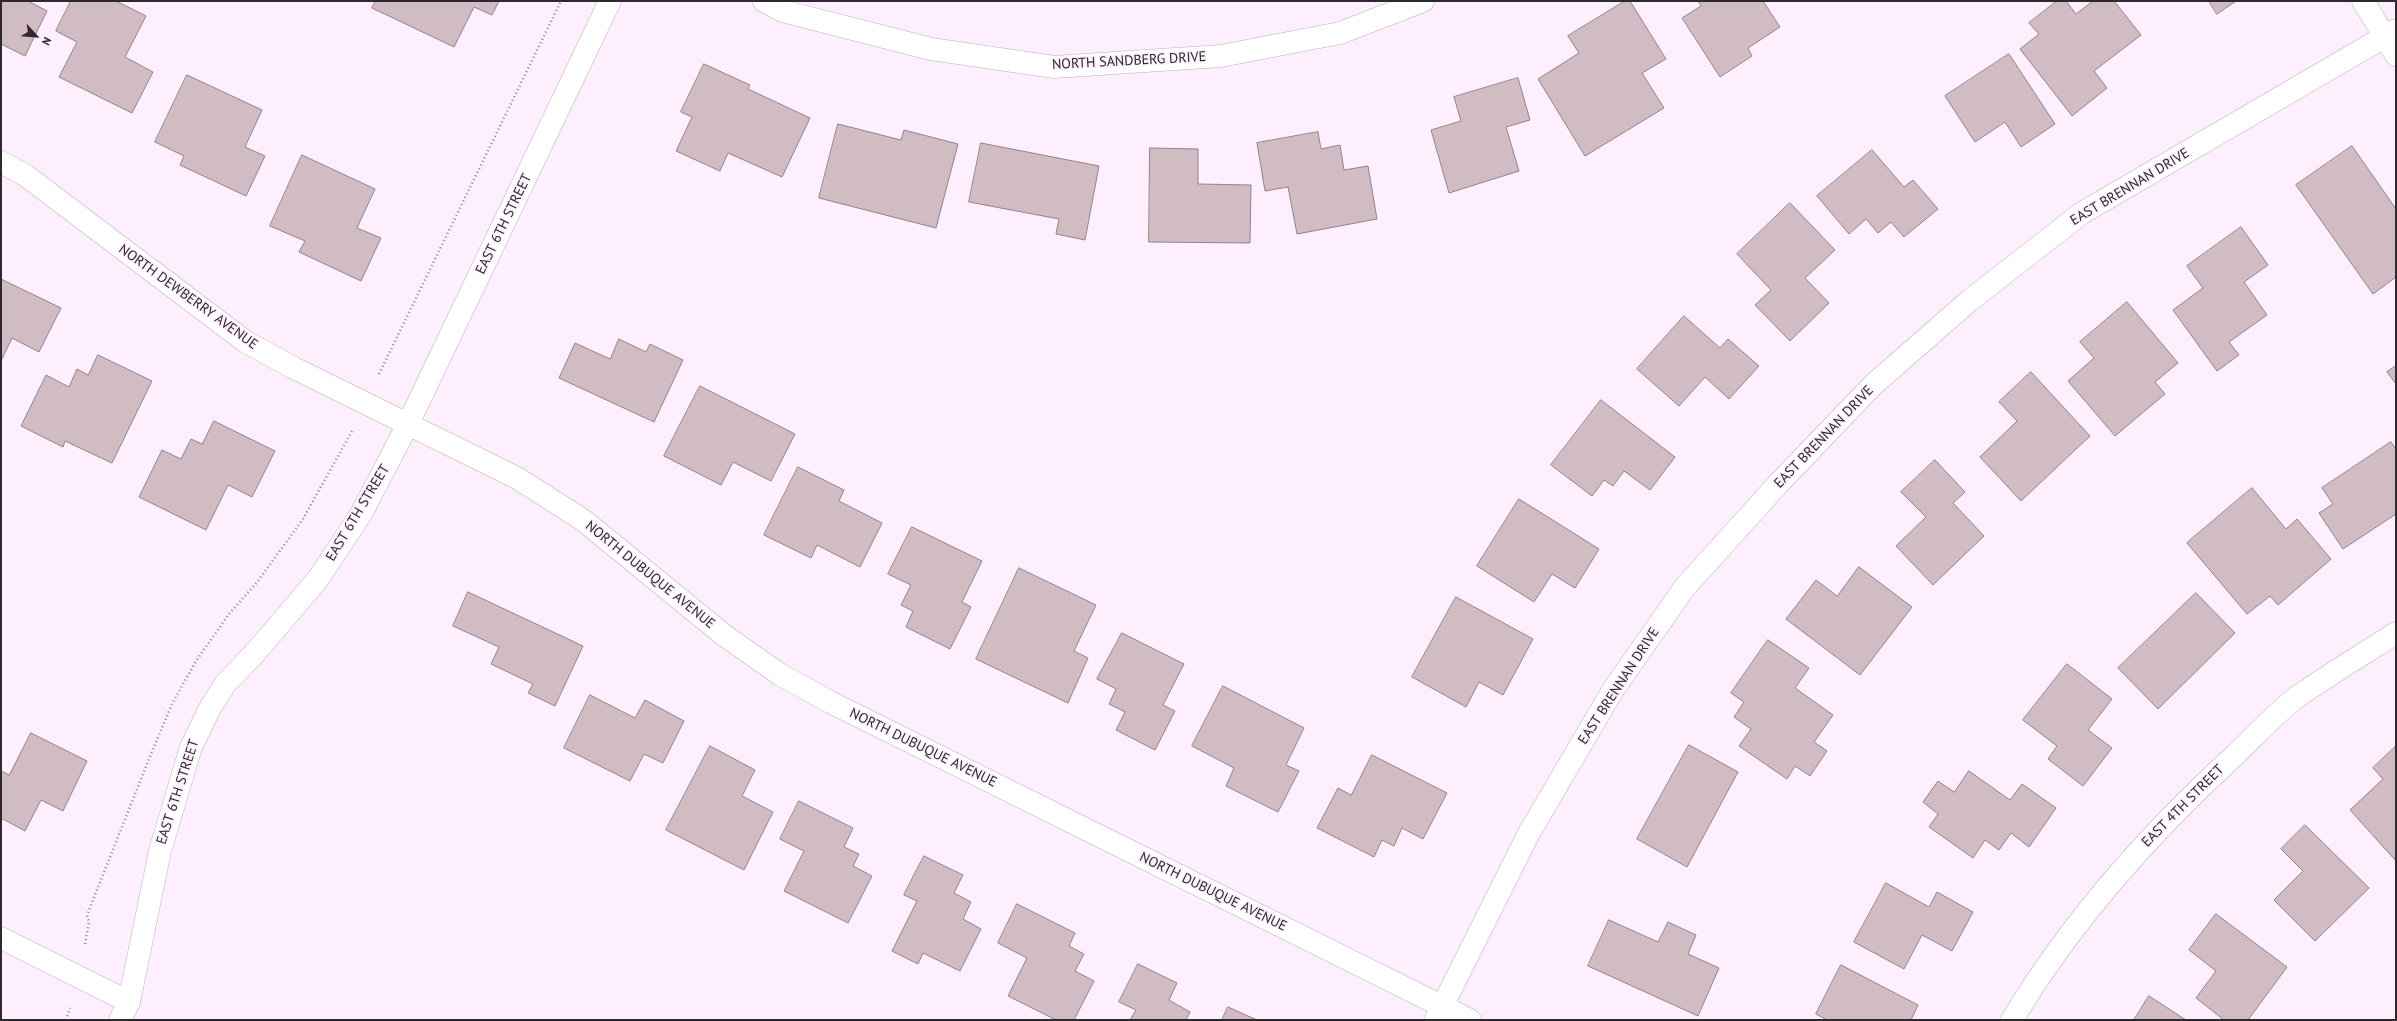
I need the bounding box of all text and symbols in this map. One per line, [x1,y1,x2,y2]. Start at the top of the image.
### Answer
north arrow [16,16,56,56]
text: N [39,35,55,48]
street label: NORTH SANDBERG DRIVE [1052,49,1206,73]
street label: EAST BRENNAN DRIVE [2067,145,2193,229]
street label: EAST 6TH STREET [472,171,536,277]
street label: NORTH DEWBERRY AVENUE [115,241,261,353]
street label: EAST BRENNAN DRIVE [1771,382,1877,492]
street label: EAST 6TH STREET [323,462,393,564]
street label: NORTH DUBUQUE AVENUE [582,517,718,633]
street label: EAST BRENNAN DRIVE [1575,624,1663,748]
street label: NORTH DUBUQUE AVENUE [847,705,999,791]
street label: EAST 6TH STREET [153,737,203,847]
street label: EAST 4TH STREET [2138,761,2228,851]
street label: NORTH DUBUQUE AVENUE [1137,849,1289,935]

